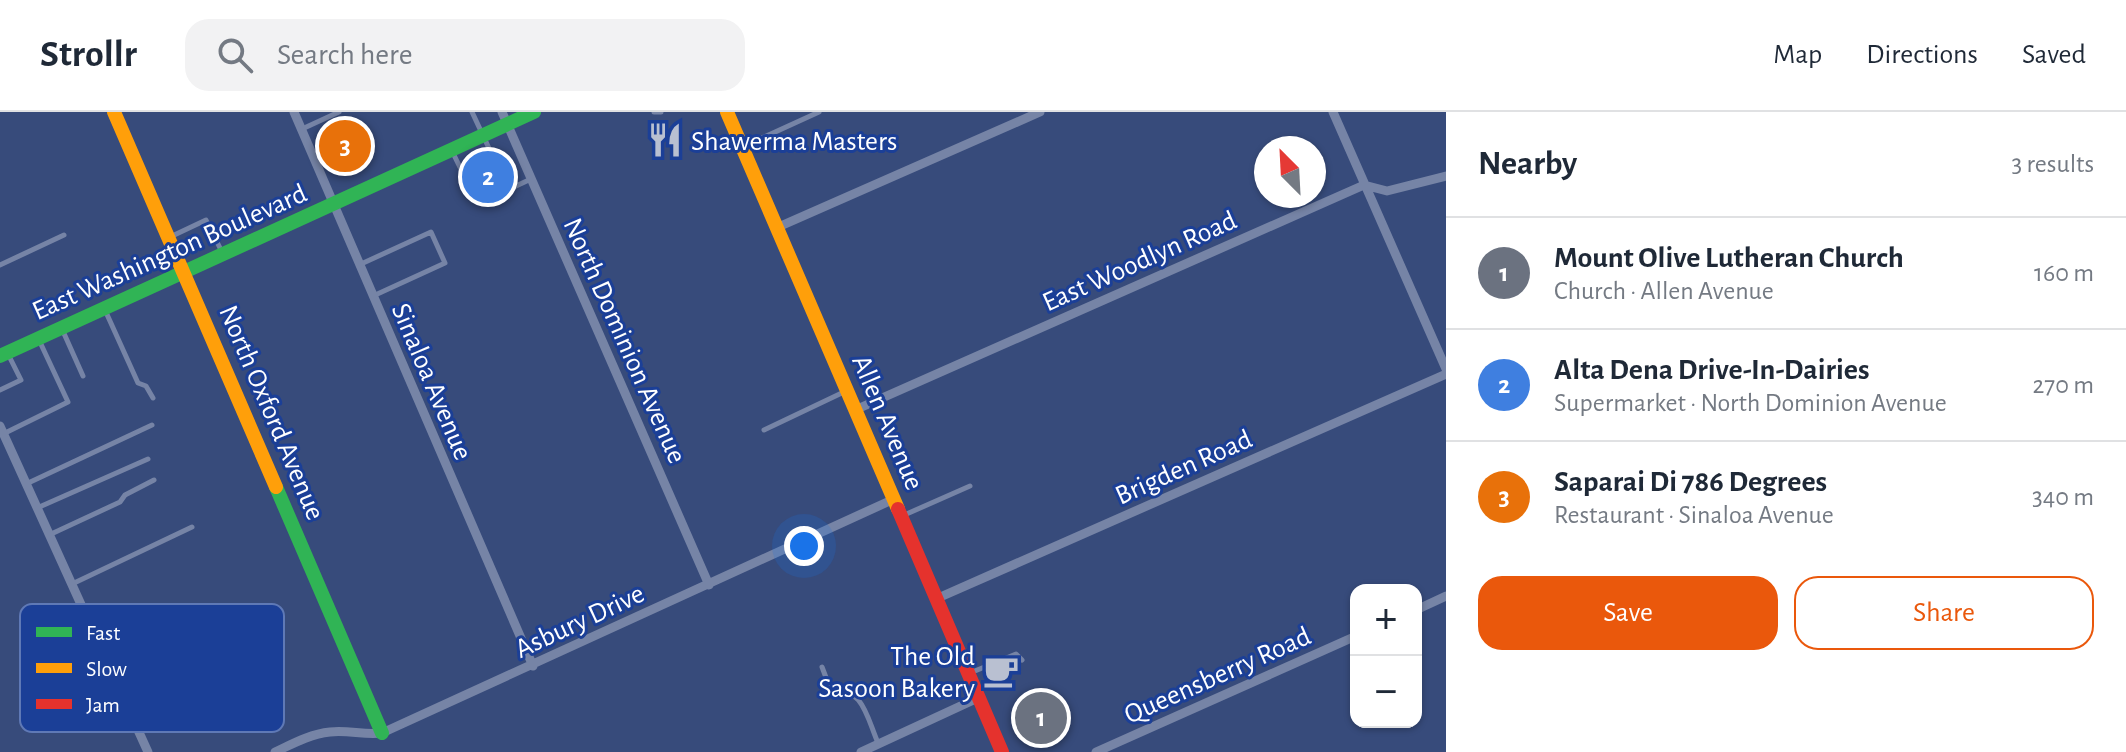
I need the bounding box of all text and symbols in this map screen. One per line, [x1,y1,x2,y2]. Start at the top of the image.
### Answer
search box [185,19,745,91]
icon: search [213,33,257,77]
text: Strollr [40,36,137,74]
text: Search here [277,40,413,70]
text: Map [1773,41,1822,69]
text: Directions [1866,41,1978,69]
text: Saved [2022,41,2086,69]
pin: 3 [319,116,371,176]
restaurant icon: Shawerma Masters [646,121,684,159]
place label: Shawerma Masters [691,128,897,156]
north arrow [1254,136,1326,208]
pin: 2 [462,147,514,207]
text: Nearby [1478,147,1577,181]
text: 3 results [2011,151,2094,177]
street label: East Washington Boulevard [28,180,311,326]
street label: East Woodlyn Road [1039,206,1241,317]
street label: North Dominion Avenue [557,214,691,468]
text: Mount Olive Lutheran Church [1554,243,1904,273]
text: 1 [1499,260,1509,286]
text: 160 m [2034,260,2094,286]
text: Church · Allen Avenue [1554,278,1774,304]
street label: Sinaloa Avenue [386,299,477,464]
street label: North Oxford Avenue [213,301,329,524]
street label: Allen Avenue [846,351,928,494]
text: Alta Dena Drive-In-Dairies [1554,355,1869,385]
text: 2 [1498,372,1510,398]
text: 270 m [2033,372,2094,398]
text: Supermarket · North Dominion Avenue [1554,390,1947,416]
street label: Brigden Road [1111,425,1256,510]
text: Saparai Di 786 Degrees [1554,467,1827,497]
text: 3 [1498,484,1510,510]
text: 340 m [2032,484,2094,510]
text: Restaurant · Sinaloa Avenue [1554,502,1834,528]
your location [784,526,824,566]
button: Save [1478,576,1778,650]
button: Share [1794,576,2094,650]
street label: Asbury Drive [511,580,649,664]
map controls [1350,584,1422,728]
button: + [1350,584,1422,656]
legend [20,604,284,732]
text: Fast [86,622,120,644]
street label: Queensberry Road [1120,622,1315,729]
place label: The Old Sasoon Bakery [818,643,975,703]
cafe icon: The Old Sasoon Bakery [982,652,1020,690]
button: − [1350,656,1422,728]
text: Slow [86,658,127,680]
pin: 1 [1015,688,1067,748]
text: Jam [86,694,120,716]

